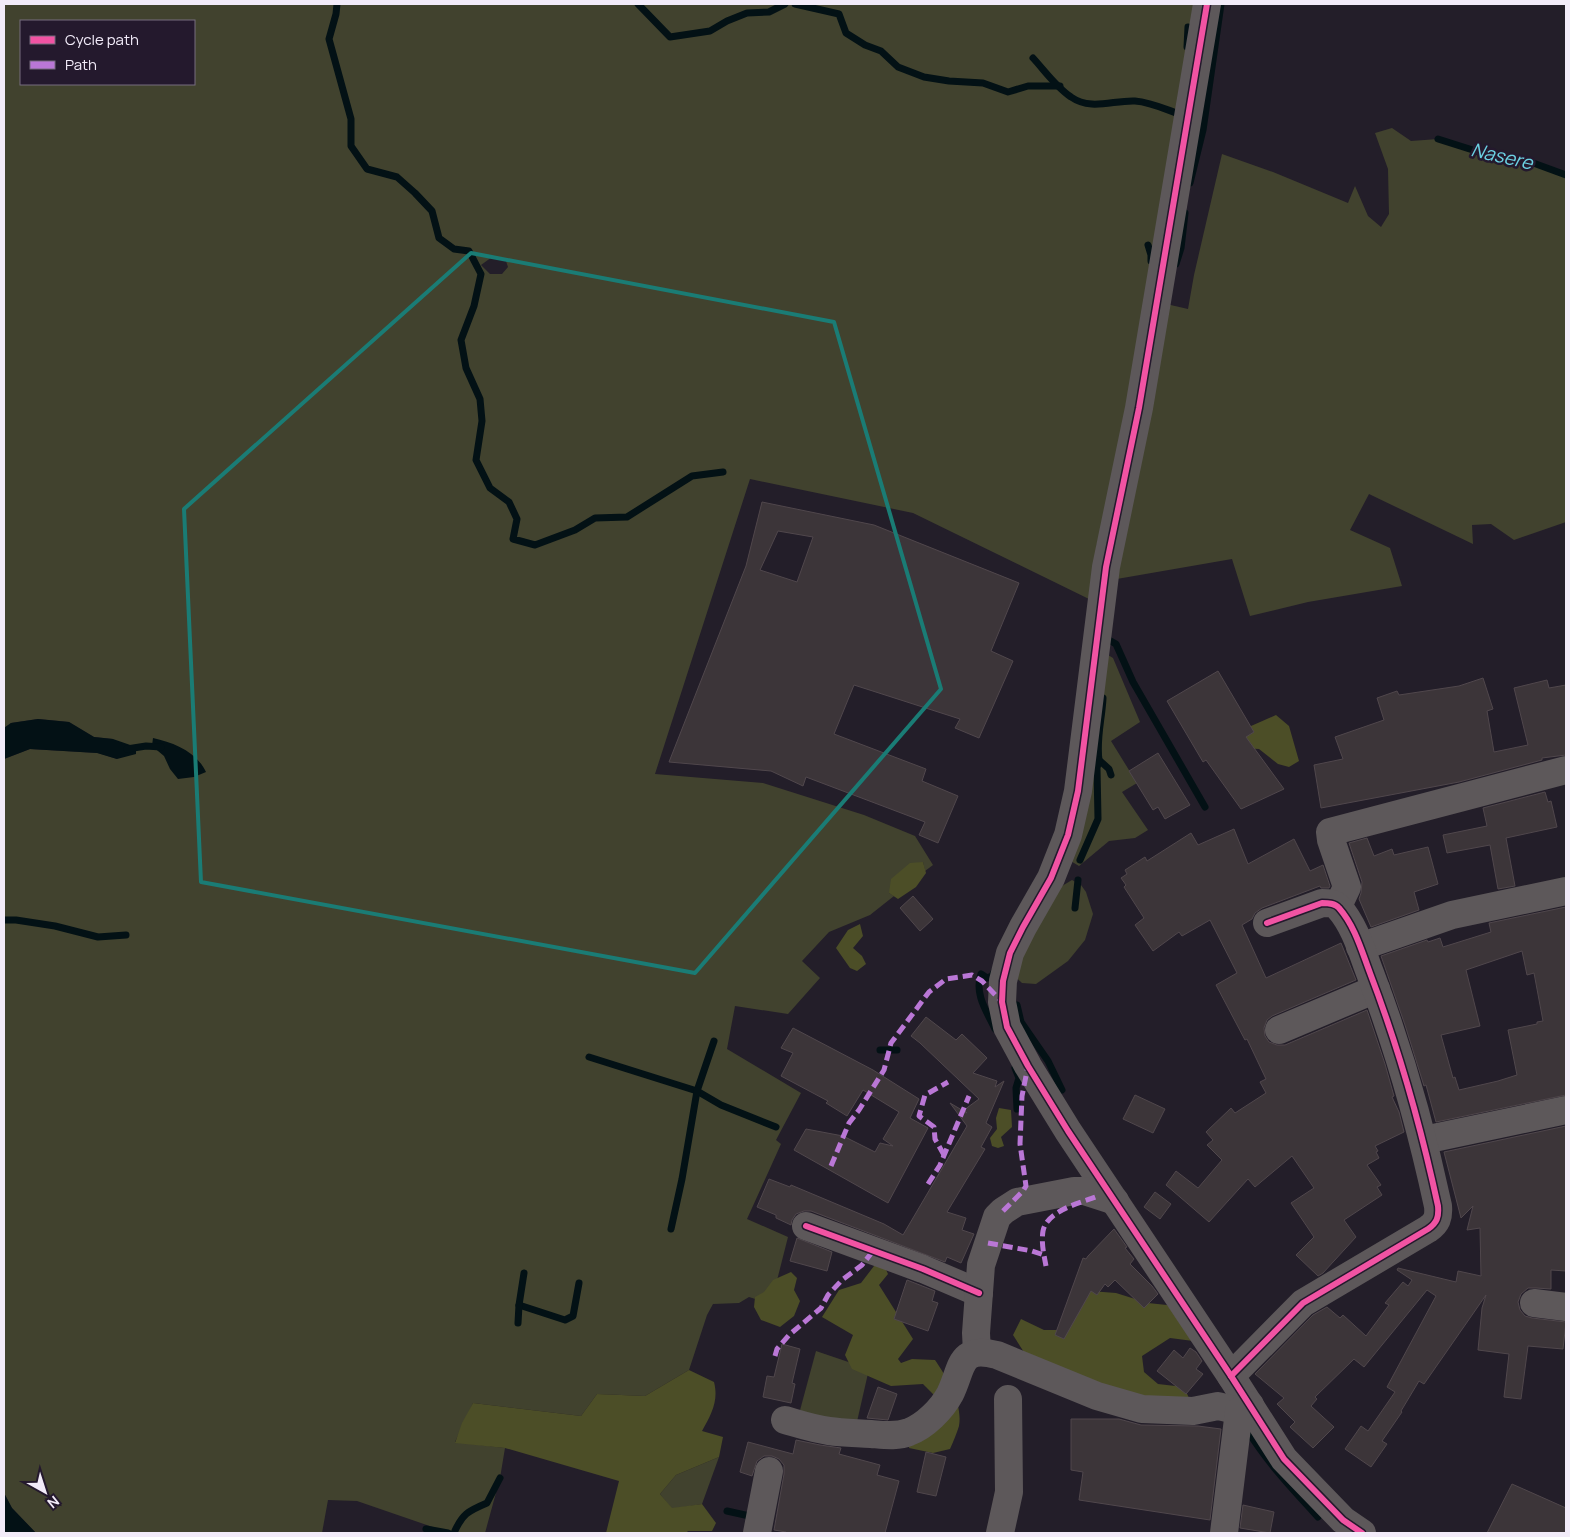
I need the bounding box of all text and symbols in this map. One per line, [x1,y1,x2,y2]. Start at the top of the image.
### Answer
legend [20,20,195,85]
text: Cycle path [65,29,139,50]
text: Path [65,54,97,75]
water label: Nasere [1469,136,1537,176]
north arrow [20,1467,70,1517]
text: N [44,1492,63,1513]

